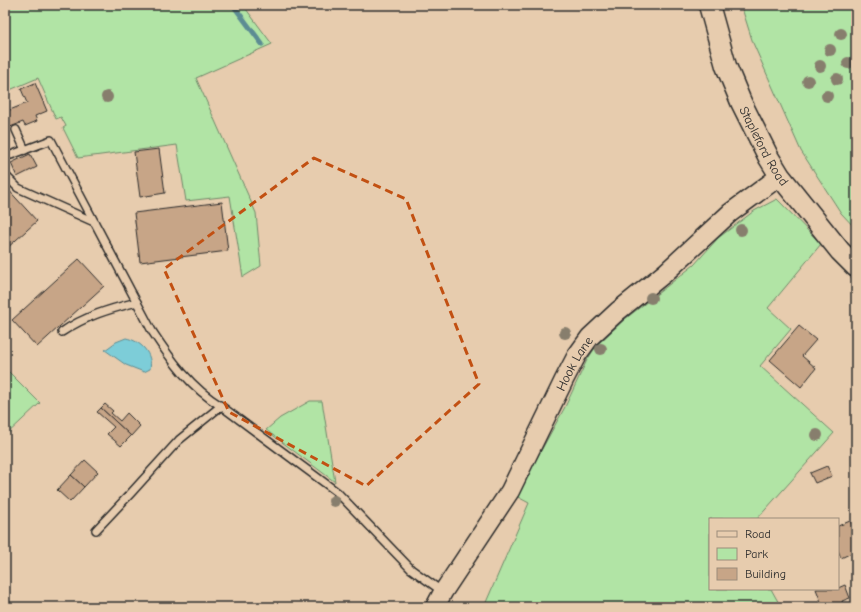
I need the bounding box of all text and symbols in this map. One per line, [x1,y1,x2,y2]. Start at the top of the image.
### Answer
street label: Stapleford Road [737,104,792,188]
street label: Hook Lane [553,333,596,393]
legend [709,518,839,590]
text: Road [745,527,771,541]
text: Park [745,547,768,561]
text: Building [745,567,786,581]

